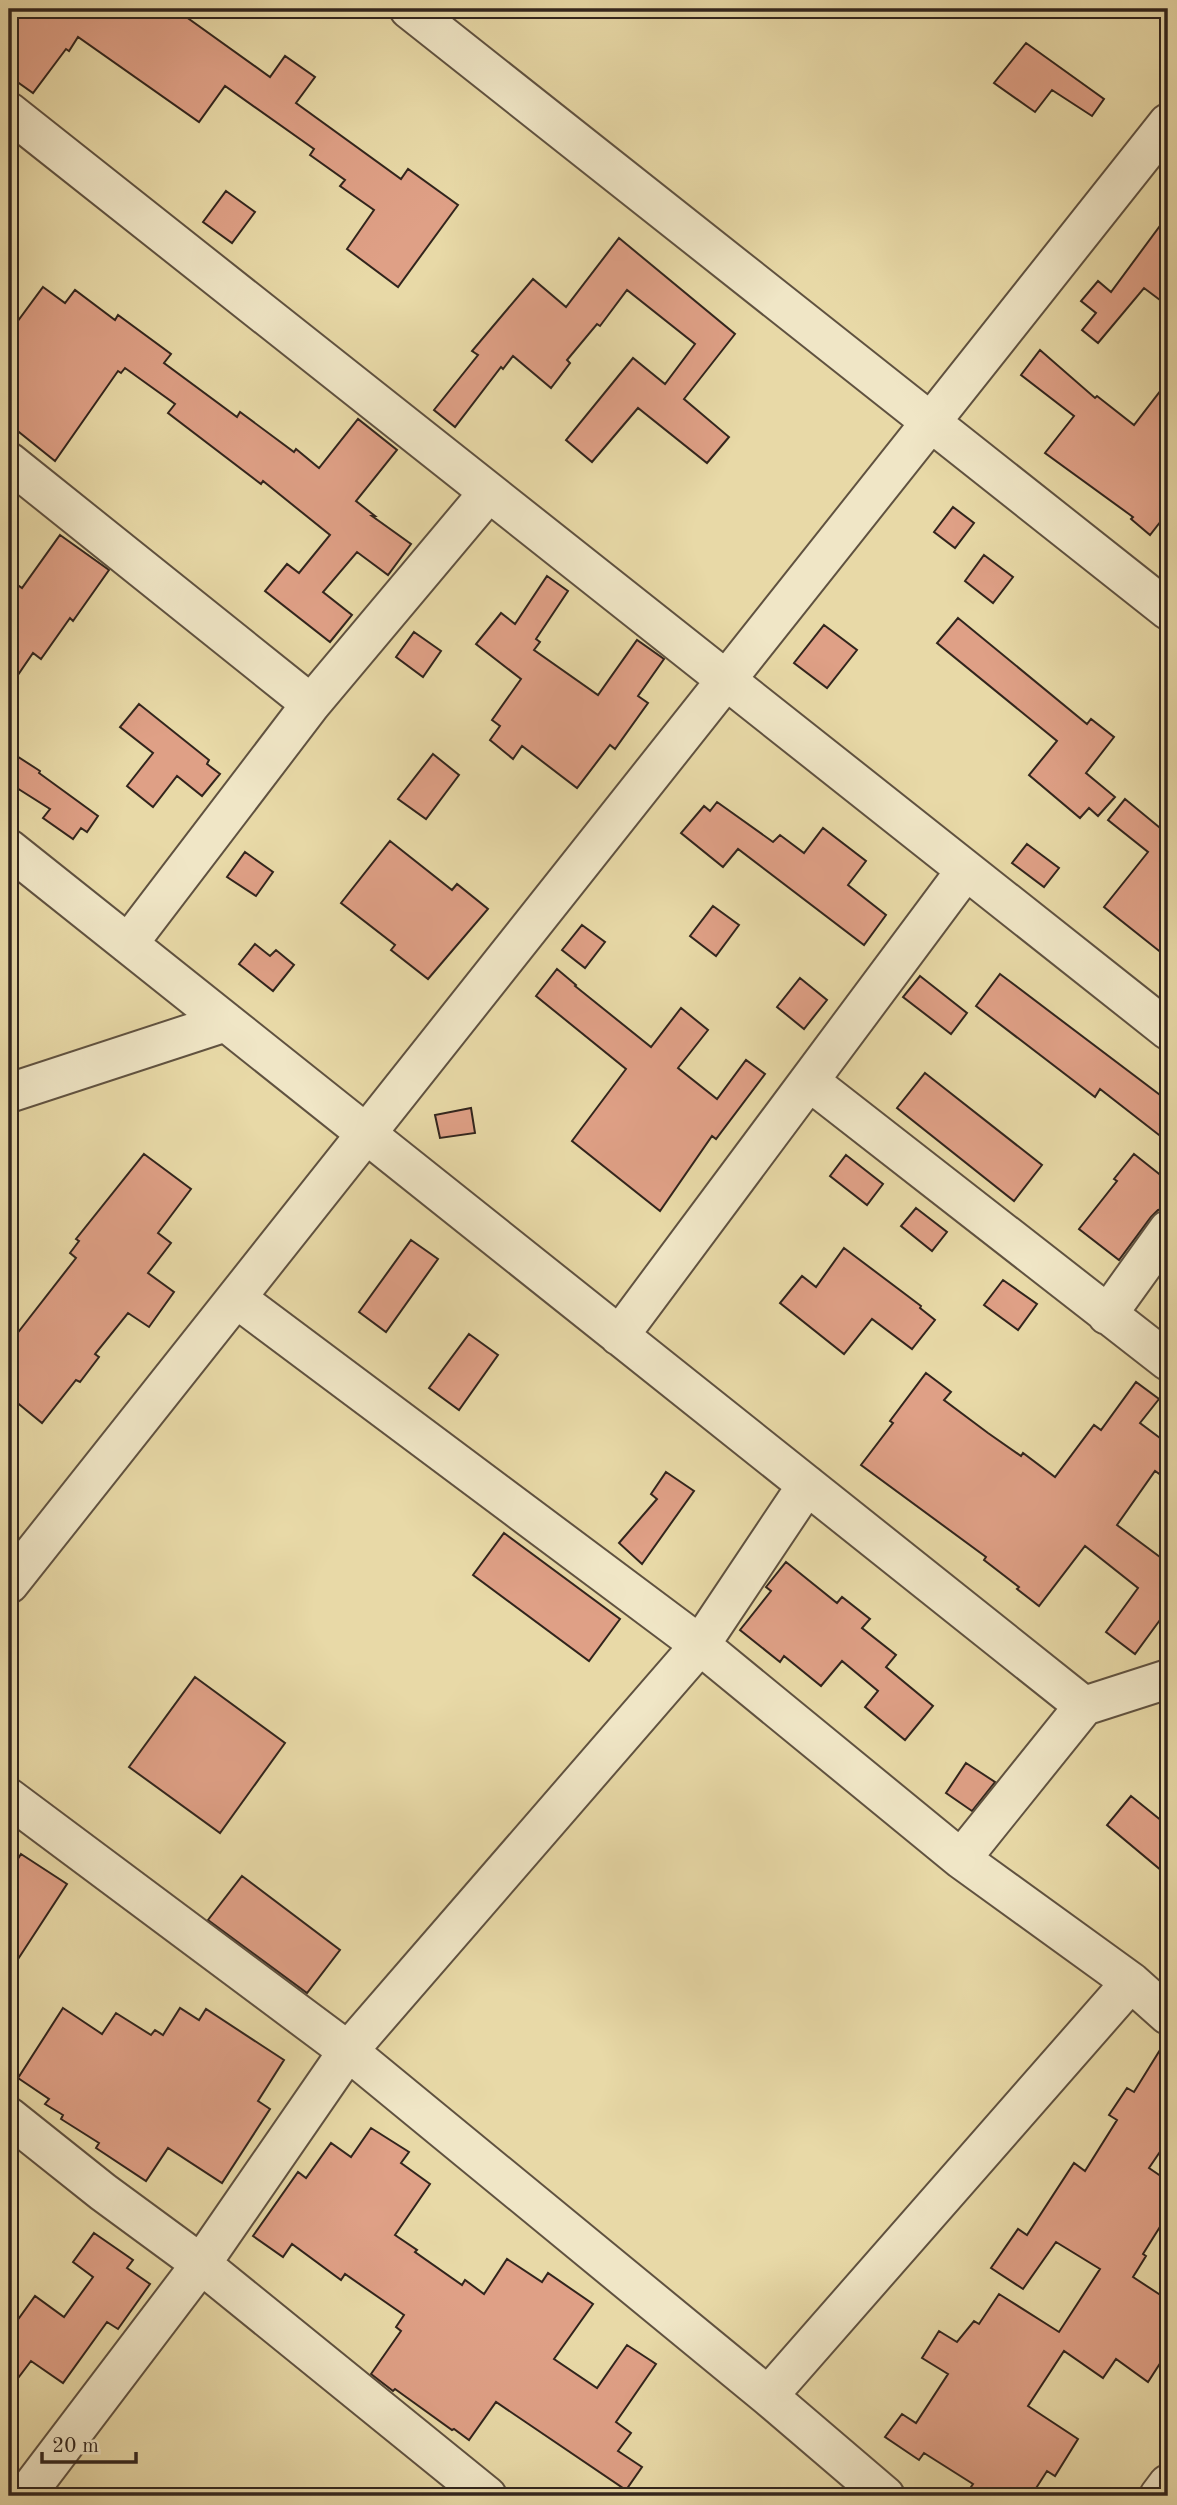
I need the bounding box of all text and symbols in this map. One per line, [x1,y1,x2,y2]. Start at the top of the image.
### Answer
scale bar [42,2421,136,2465]
text: 20 m [52,2436,99,2457]

